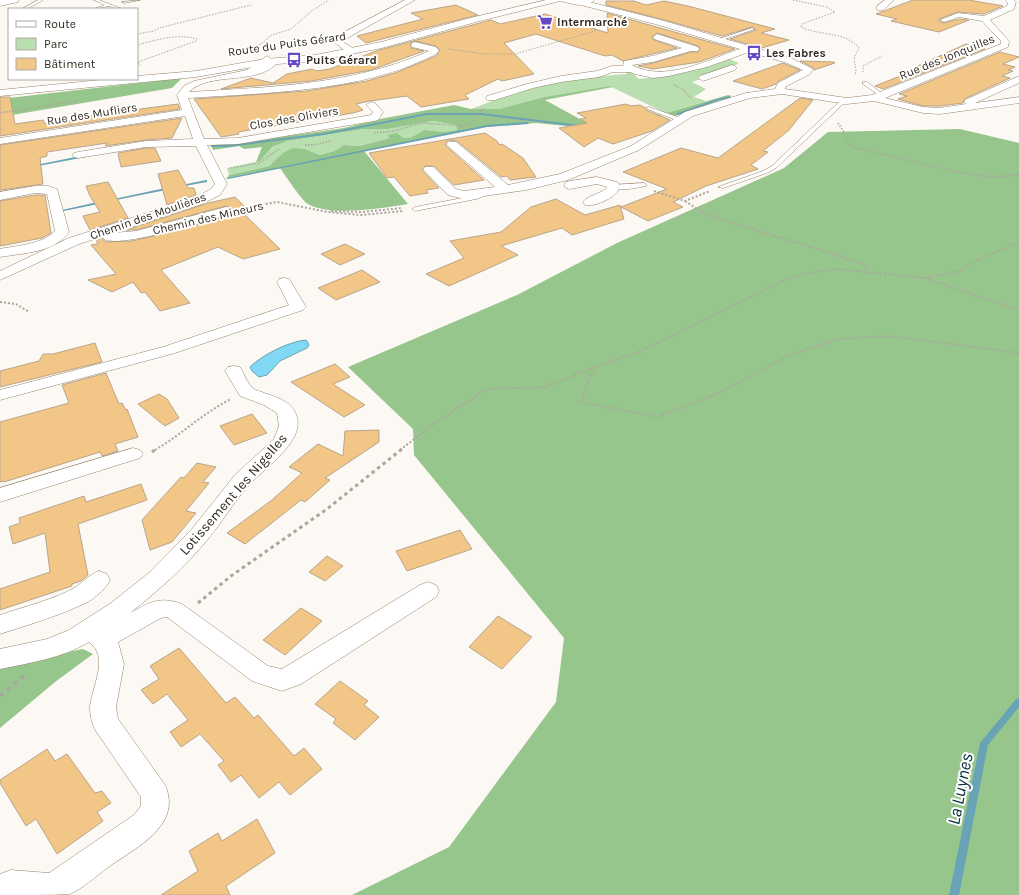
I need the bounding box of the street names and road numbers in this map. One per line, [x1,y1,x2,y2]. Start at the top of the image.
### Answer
street label: Route du Puits Gérard [227,29,347,59]
street label: Rue des Jonquilles [897,31,997,83]
street label: Rue des Mufliers [46,100,138,128]
street label: Clos des Oliviers [248,103,340,133]
street label: Chemin des Moulières [88,190,208,242]
street label: Chemin des Mineurs [151,198,265,238]
street label: Lotissement les Nigelles [176,430,291,559]

